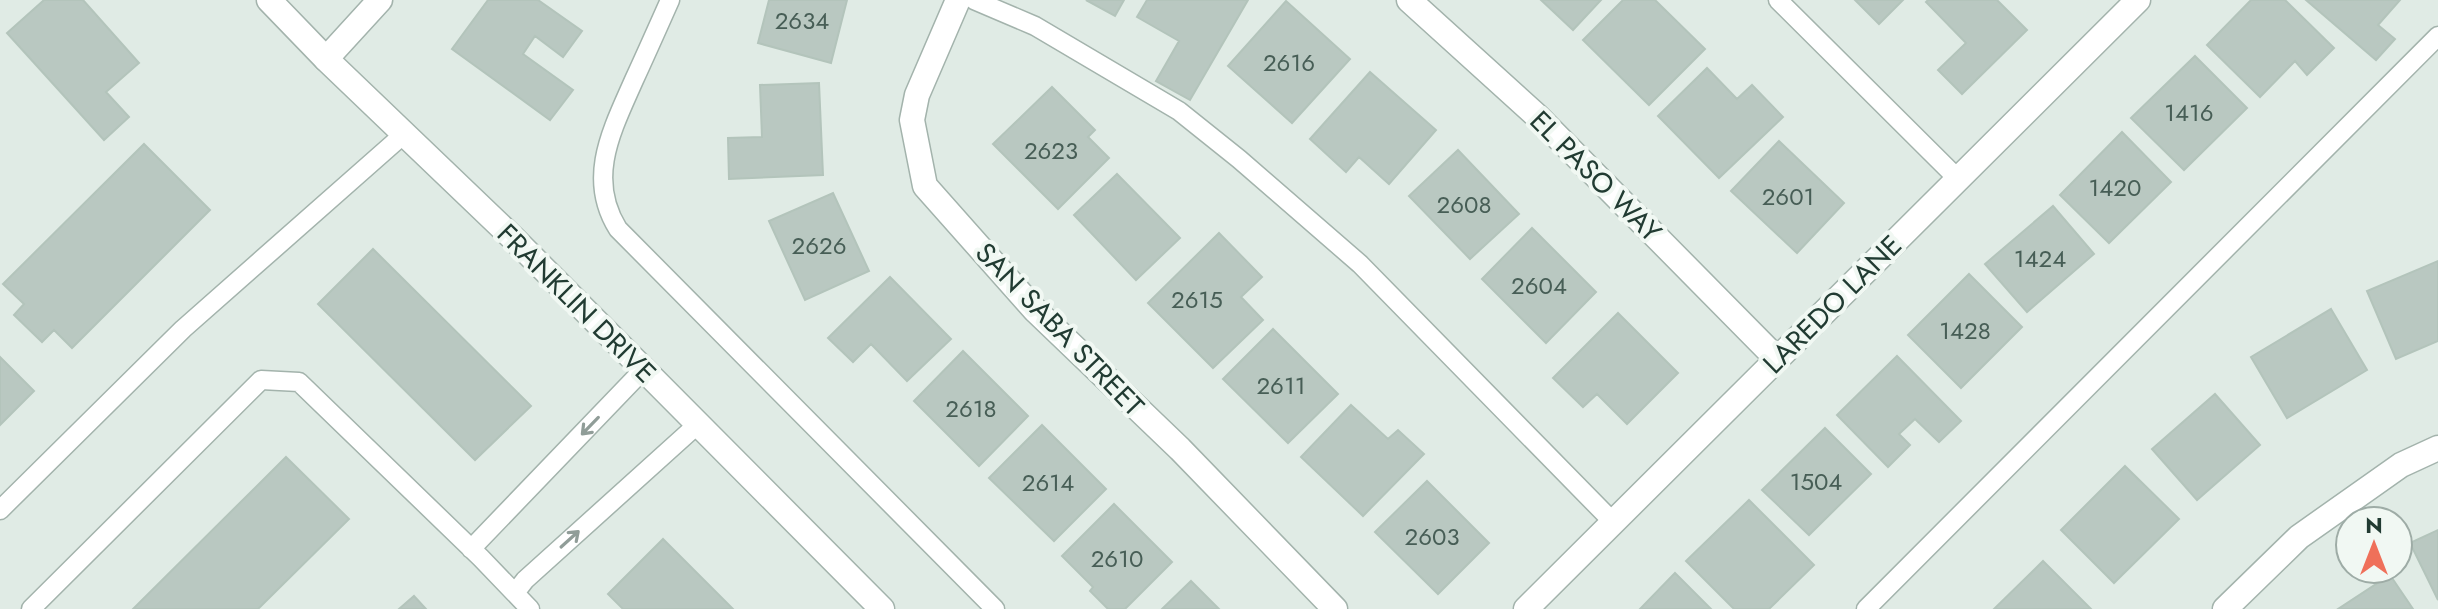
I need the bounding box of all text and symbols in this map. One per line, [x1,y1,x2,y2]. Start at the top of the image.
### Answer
house number: 2634 [775,3,829,38]
house number: 2616 [1263,45,1315,80]
house number: 1416 [2164,95,2214,130]
street label: EL PASO WAY [1521,101,1671,252]
house number: 2623 [1024,133,1078,168]
house number: 1420 [2089,170,2141,205]
house number: 2601 [1762,179,1814,214]
house number: 2608 [1437,187,1491,222]
street label: FRANKLIN DRIVE [488,214,666,392]
street label: LAREDO LANE [1754,226,1911,383]
house number: 2626 [792,228,846,263]
street label: SAN SABA STREET [966,233,1153,425]
house number: 1424 [2014,241,2066,276]
house number: 2604 [1511,268,1567,303]
house number: 2615 [1171,282,1223,317]
house number: 1428 [1939,313,1991,348]
house number: 2611 [1256,368,1306,403]
house number: 2618 [945,391,997,426]
one-way arrow [580,416,599,436]
house number: 1504 [1790,464,1842,499]
house number: 2614 [1022,465,1074,500]
north arrow [2334,505,2414,585]
text: N [2365,509,2383,541]
house number: 2603 [1405,519,1459,554]
one-way arrow [560,530,580,548]
house number: 2610 [1091,541,1143,576]

